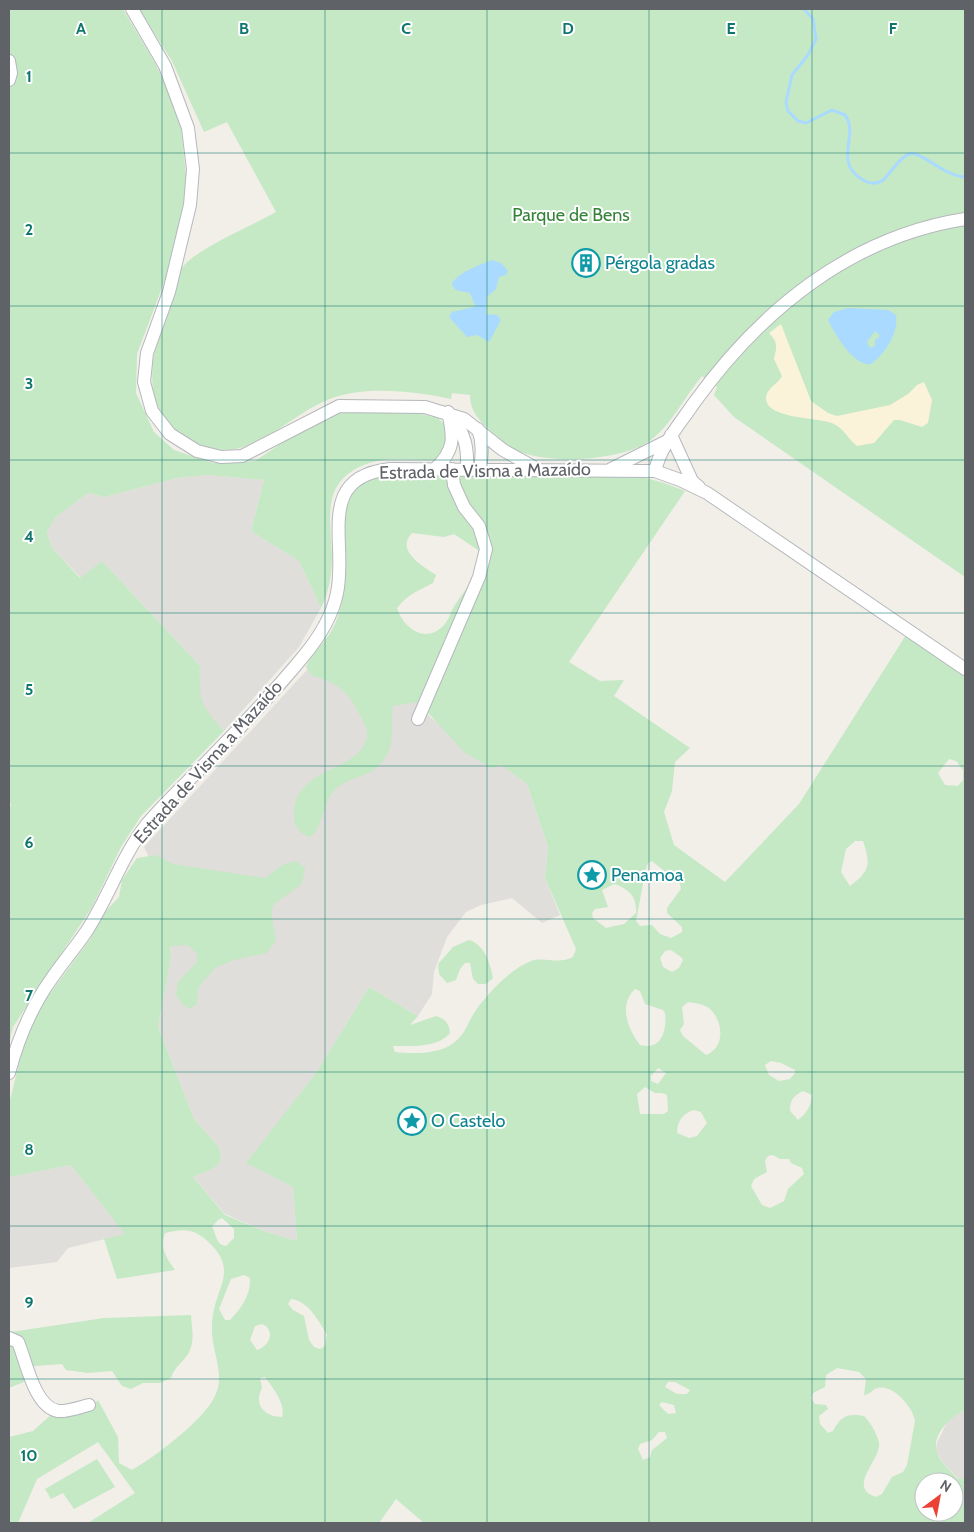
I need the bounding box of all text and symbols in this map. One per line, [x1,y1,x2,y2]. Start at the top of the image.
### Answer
text: A [76,19,86,38]
text: B [239,19,249,38]
text: C [401,19,411,38]
text: D [562,19,574,38]
text: E [726,19,736,38]
text: F [889,19,898,38]
text: 1 [26,67,32,86]
park label: Parque de Bens [512,204,630,226]
text: 2 [25,220,33,239]
building icon: Pérgola gradas [571,248,601,278]
place label: Pérgola gradas [605,252,715,274]
text: 3 [25,374,33,393]
street label: Estrada de Visma a Mazaído [379,458,591,484]
text: 4 [24,527,34,546]
street label: Estrada de Visma a Mazaído [129,676,287,848]
text: 5 [25,680,33,699]
text: 6 [25,833,34,852]
place icon: Penamoa [577,860,607,890]
place label: Penamoa [611,864,684,886]
text: 7 [25,986,34,1005]
place icon: O Castelo [397,1106,427,1136]
place label: O Castelo [431,1110,505,1132]
text: 8 [24,1140,34,1159]
text: 9 [25,1293,34,1312]
text: 10 [20,1446,38,1465]
north arrow [914,1472,964,1522]
text: N [937,1476,955,1496]

